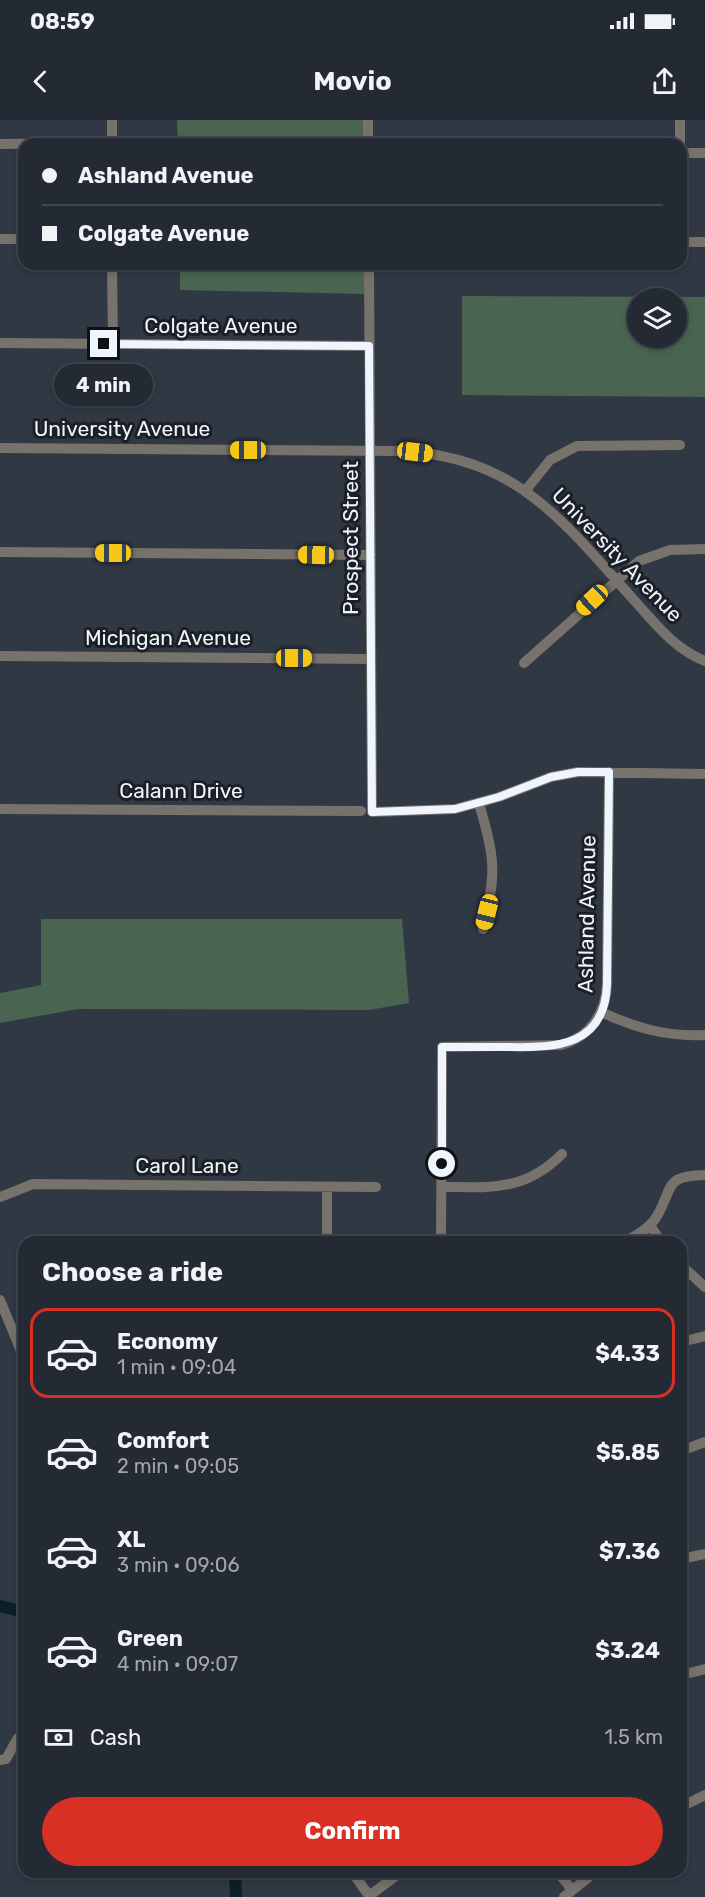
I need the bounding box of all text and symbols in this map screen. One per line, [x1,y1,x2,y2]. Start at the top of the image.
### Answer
text: 08:59 [30,8,95,35]
icon: back [24,65,57,98]
text: Movio [313,65,392,97]
icon: share [648,65,681,98]
text: Ashland Avenue [78,162,254,189]
text: Colgate Avenue [78,220,249,247]
map controls [627,288,687,348]
button: layers [627,288,687,348]
street label: Colgate Avenue [144,313,298,338]
route end [90,330,117,357]
callout: 4 min [54,365,154,407]
text: 4 min [76,373,131,397]
street label: University Avenue [34,416,210,441]
car [230,441,266,459]
car [396,441,434,463]
street label: Prospect Street [338,461,363,615]
street label: University Avenue [547,482,688,627]
car [95,544,131,562]
car [298,546,334,564]
car [573,581,611,619]
street label: Michigan Avenue [85,625,251,650]
car [276,649,312,667]
street label: Calann Drive [119,778,243,803]
street label: Ashland Avenue [573,835,600,993]
car [474,892,500,932]
route start [428,1150,455,1177]
street label: Carol Lane [135,1153,239,1178]
text: Choose a ride [42,1256,223,1288]
icon: car [45,1326,99,1380]
text: Economy [117,1328,218,1355]
text: $4.33 [595,1340,660,1367]
text: 1 min · 09:04 [117,1355,236,1379]
icon: car [45,1425,99,1479]
text: Comfort [117,1427,209,1454]
text: $5.85 [596,1439,660,1466]
text: 2 min · 09:05 [117,1454,239,1478]
icon: car [45,1524,99,1578]
text: XL [117,1526,145,1553]
text: $7.36 [599,1538,660,1565]
text: 3 min · 09:06 [117,1553,240,1577]
icon: car [45,1623,99,1677]
text: Green [117,1625,183,1652]
text: $3.24 [595,1637,660,1664]
text: 4 min · 09:07 [117,1652,238,1676]
icon: cash [42,1721,75,1754]
text: Cash [90,1724,141,1751]
text: 1.5 km [605,1725,663,1749]
button: Confirm [42,1797,663,1866]

